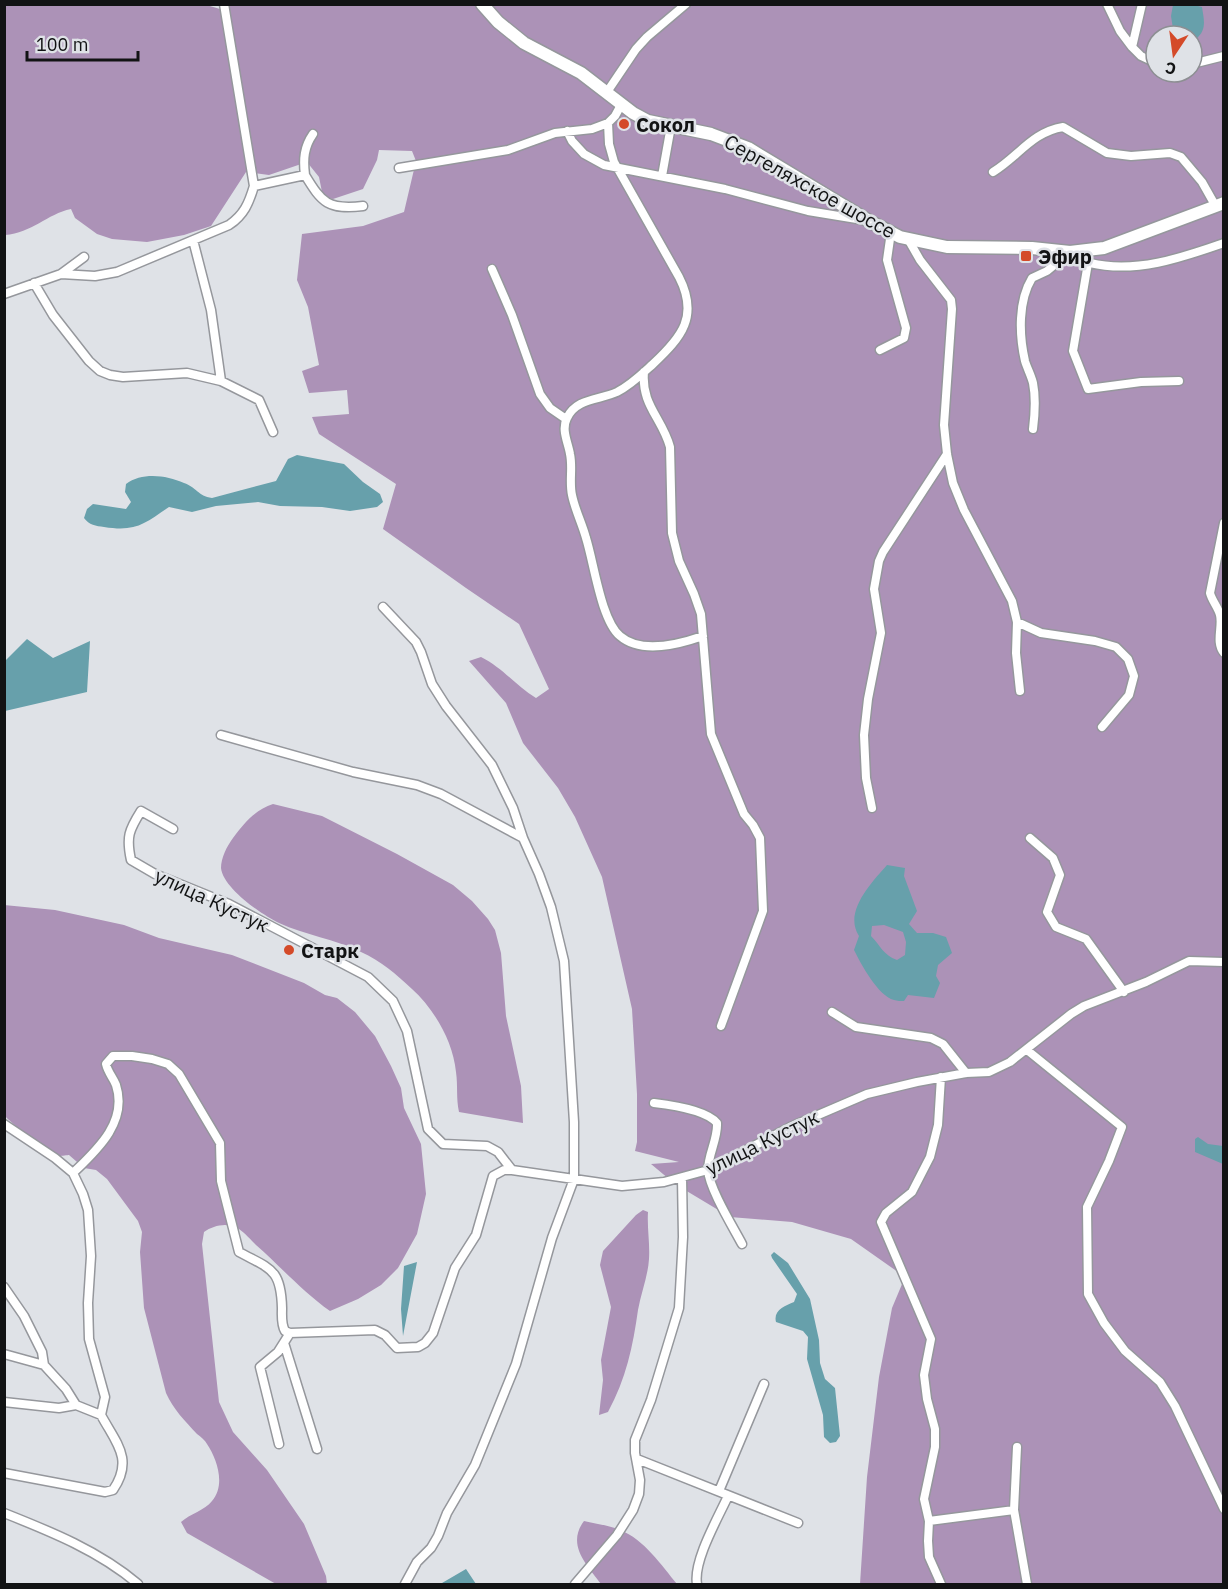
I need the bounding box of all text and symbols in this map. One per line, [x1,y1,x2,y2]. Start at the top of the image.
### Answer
scale bar [27,24,138,62]
north arrow [1144,24,1204,84]
text: 100 m [36,33,88,56]
text: С [1163,58,1178,80]
place label: Сокол [636,111,695,138]
marker: Сокол [617,117,631,131]
street label: Сергеляхское шоссе [720,128,900,244]
place label: Эфир [1038,243,1092,270]
marker: Эфир [1019,249,1033,263]
street label: улица Кустук [150,862,274,938]
place label: Старк [301,937,359,964]
marker: Старк [282,943,296,957]
street label: улица Кустук [701,1103,823,1181]

